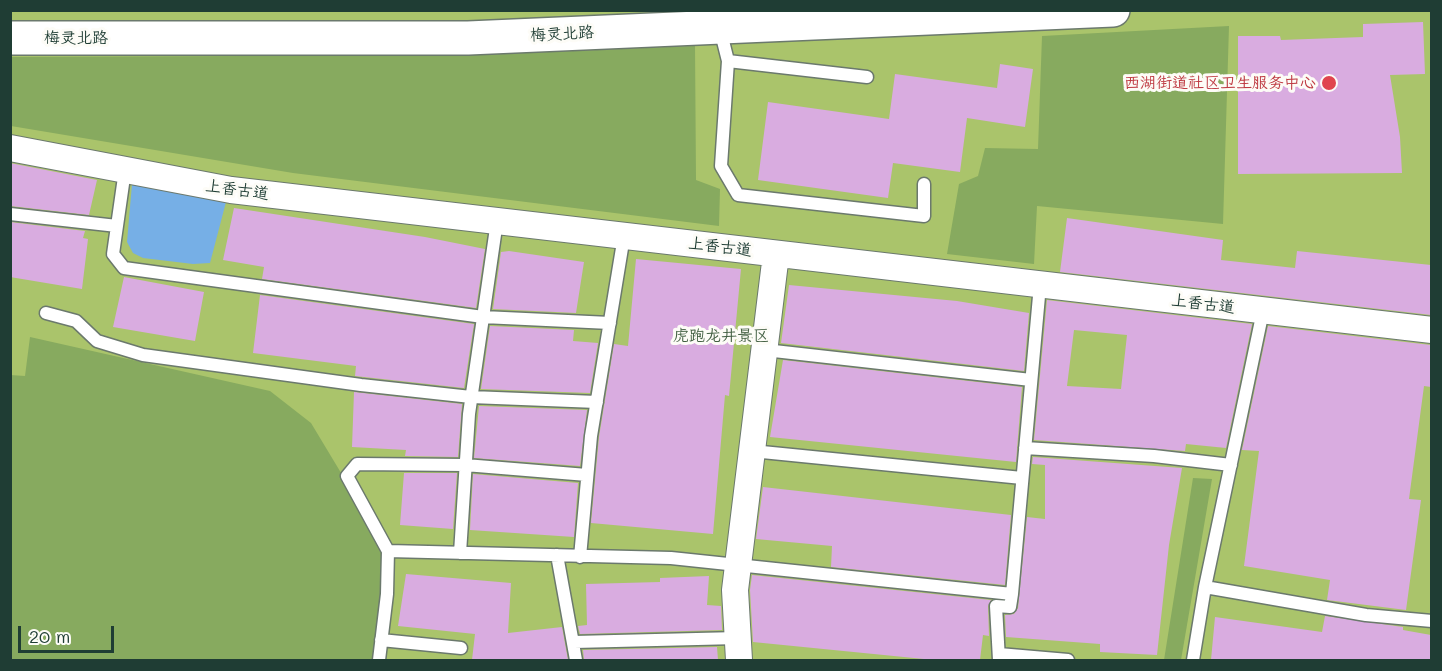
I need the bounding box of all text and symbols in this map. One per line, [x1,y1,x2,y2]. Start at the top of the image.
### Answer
street label: 梅灵北路 [530,23,594,45]
street label: 梅灵北路 [44,28,108,48]
place label: 西湖街道社区卫生服务中心 [1124,73,1316,93]
marker: 西湖街道社区卫生服务中心 [1320,74,1338,92]
street label: 上香古道 [204,176,270,204]
street label: 上香古道 [687,234,753,260]
street label: 上香古道 [1170,291,1236,317]
park label: 虎跑龙井景区 [673,326,769,346]
scale bar [21,614,117,652]
text: 20 m [29,624,70,648]

